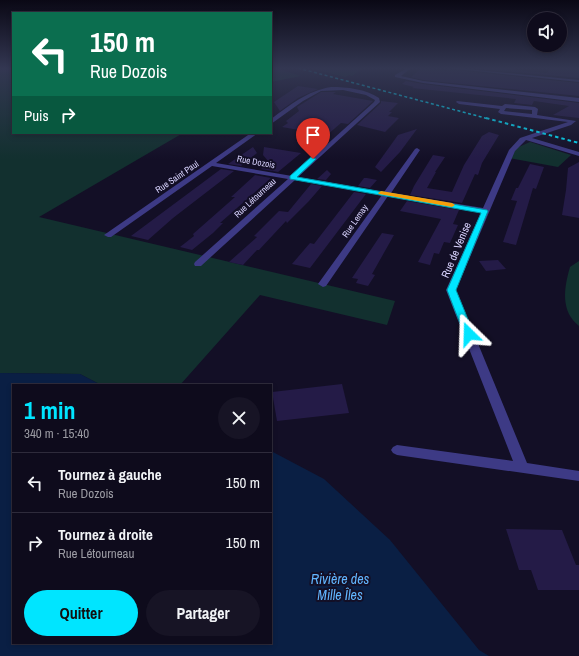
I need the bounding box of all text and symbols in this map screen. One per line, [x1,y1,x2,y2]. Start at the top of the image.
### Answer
map controls [527,12,567,52]
button: sound [527,12,567,52]
text: 150 m [90,23,155,61]
icon: left [24,28,76,80]
text: Rue Dozois [90,59,167,84]
icon: right [57,104,79,126]
text: Puis [24,105,49,126]
pin [296,118,330,159]
icon: arrive [302,124,324,146]
street label: Rue Dozois [236,153,276,171]
street label: Rue Saint Paul [153,158,201,196]
street label: Rue Létourneau [232,176,278,220]
street label: Rue Lemay [339,202,371,240]
street label: Rue de Venise [438,220,474,280]
position arrow [448,313,490,355]
text: 1 min [24,394,75,426]
button: close [218,397,260,439]
text: 340 m · 15:40 [24,425,89,442]
text: Tournez à gauche [58,464,162,485]
icon: left [24,472,46,494]
text: 150 m [226,472,260,493]
text: Rue Dozois [58,485,114,502]
text: Tournez à droite [58,524,153,545]
icon: right [24,532,46,554]
text: 150 m [226,532,260,553]
text: Rue Létourneau [58,545,134,562]
water label: Rivière des Mille Îles [311,570,370,604]
button: Quitter [24,590,138,636]
button: Partager [146,590,260,636]

